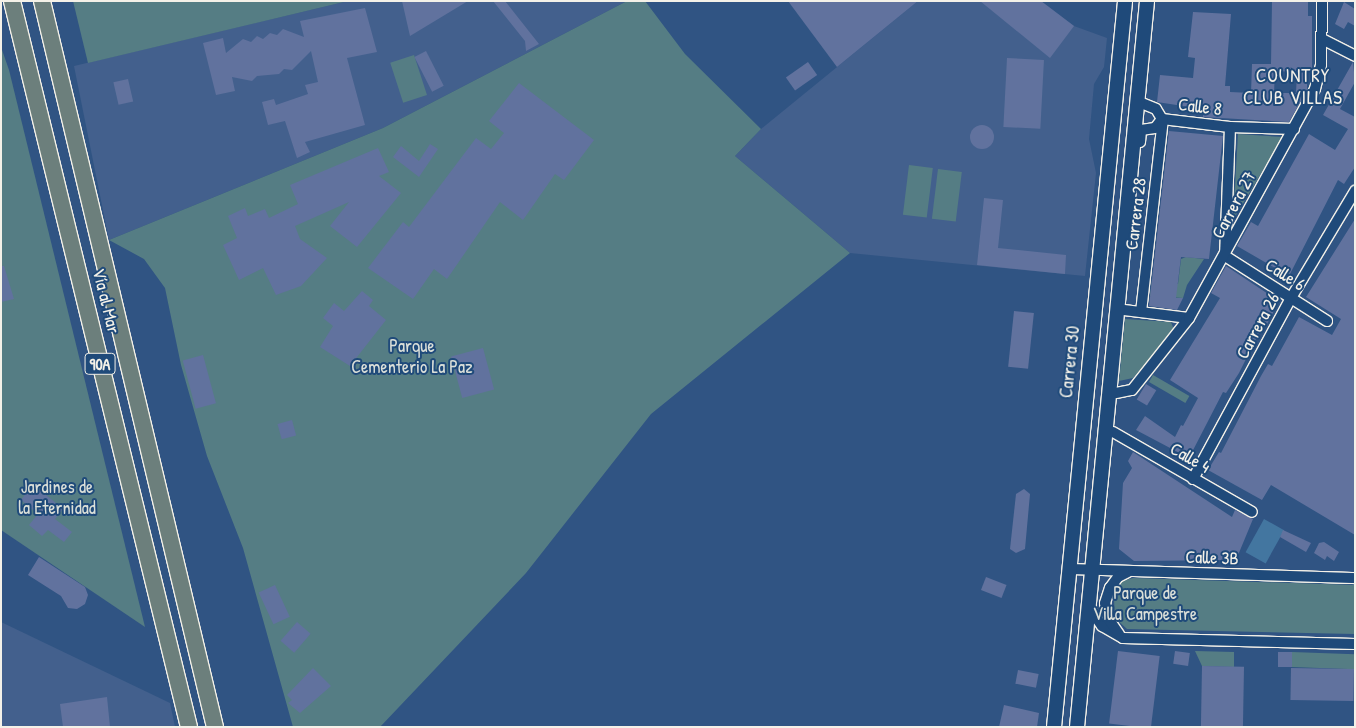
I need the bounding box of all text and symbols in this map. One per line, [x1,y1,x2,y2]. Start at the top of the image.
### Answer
district label: COUNTRY CLUB VILLAS [1242,65,1344,109]
street label: Calle 8 [1177,94,1223,120]
street label: Carrera 27 [1207,168,1261,242]
street label: Carrera 28 [1121,177,1151,251]
street label: Calle 6 [1261,254,1309,296]
street label: Vía al Mar [88,266,124,336]
street label: Carrera 26 [1232,289,1284,363]
street label: Carrera 30 [1055,325,1085,399]
park label: Parque Cementerio La Paz [351,336,473,378]
road number: 90A [84,350,116,378]
street label: Calle 4 [1166,438,1214,478]
park label: Jardines de la Eternidad [18,477,96,520]
street label: Calle 3B [1185,546,1239,570]
park label: Parque de Villa Campestre [1093,583,1197,626]

